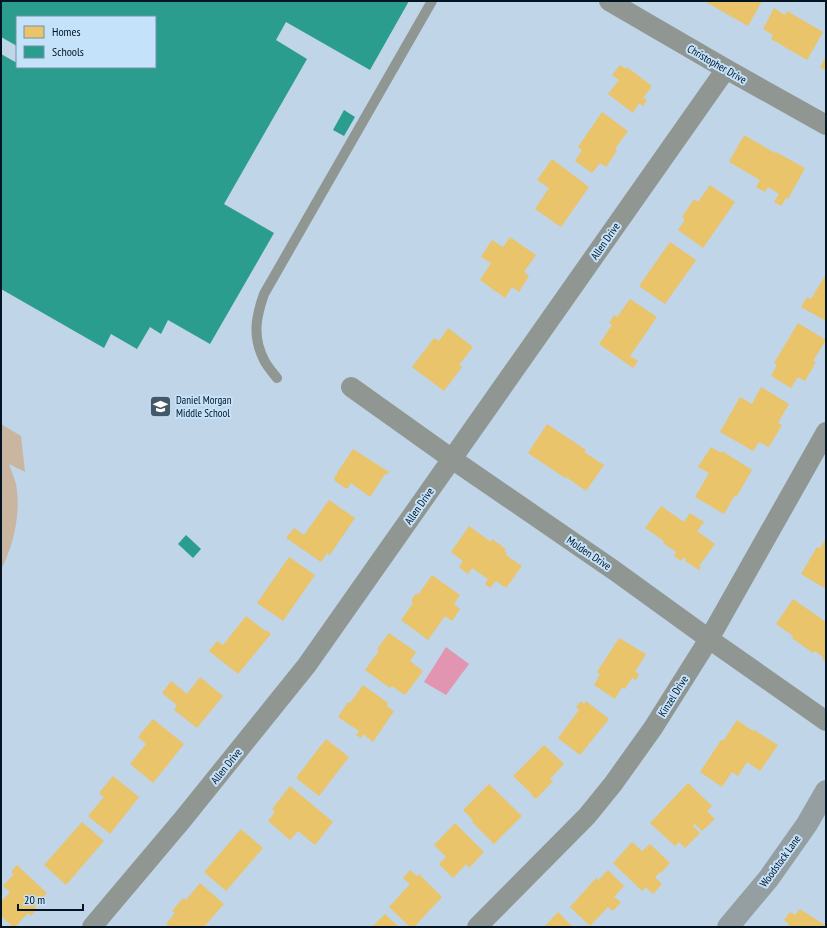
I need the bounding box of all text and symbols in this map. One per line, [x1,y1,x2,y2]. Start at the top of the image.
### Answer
legend [16,16,156,68]
text: Homes [52,24,80,39]
street label: Christopher Drive [685,41,750,87]
text: Schools [52,44,84,59]
street label: Allen Drive [587,219,623,262]
school or university icon: Daniel Morgan Middle School [148,393,174,419]
place label: Daniel Morgan Middle School [176,393,232,420]
street label: Allen Drive [401,484,437,527]
street label: Molden Drive [564,533,614,573]
street label: Kinzel Drive [655,672,691,719]
street label: Allen Drive [207,745,245,787]
street label: Woodstock Lane [756,832,804,890]
scale bar [18,886,83,912]
text: 20 m [24,892,45,907]

